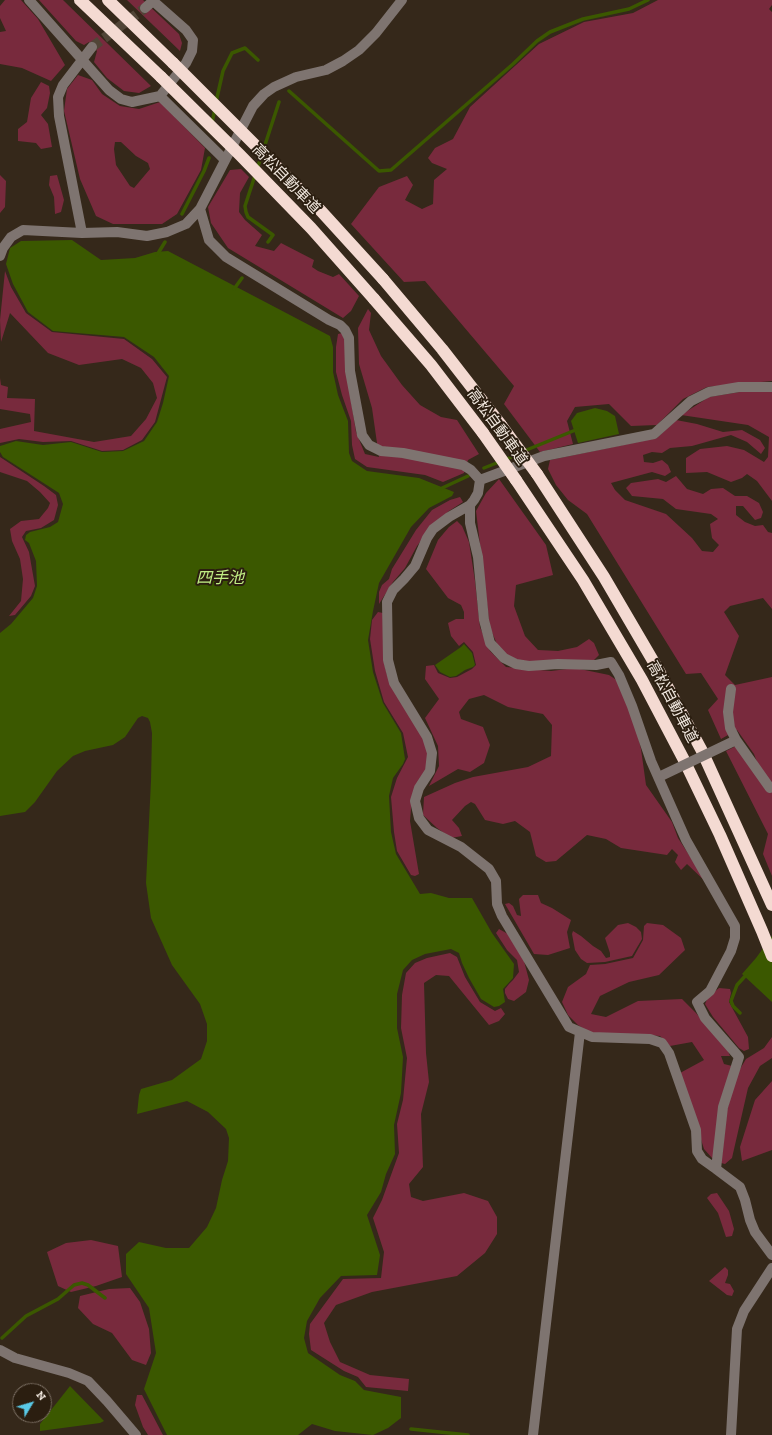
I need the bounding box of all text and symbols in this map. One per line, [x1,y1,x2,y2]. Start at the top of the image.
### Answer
street label: 高松自動車道 [248,140,324,218]
street label: 高松自動車道 [463,385,531,469]
water label: 四手池 [196,568,244,588]
street label: 高松自動車道 [643,658,701,746]
north arrow [12,1383,52,1423]
text: N [33,1389,49,1403]

